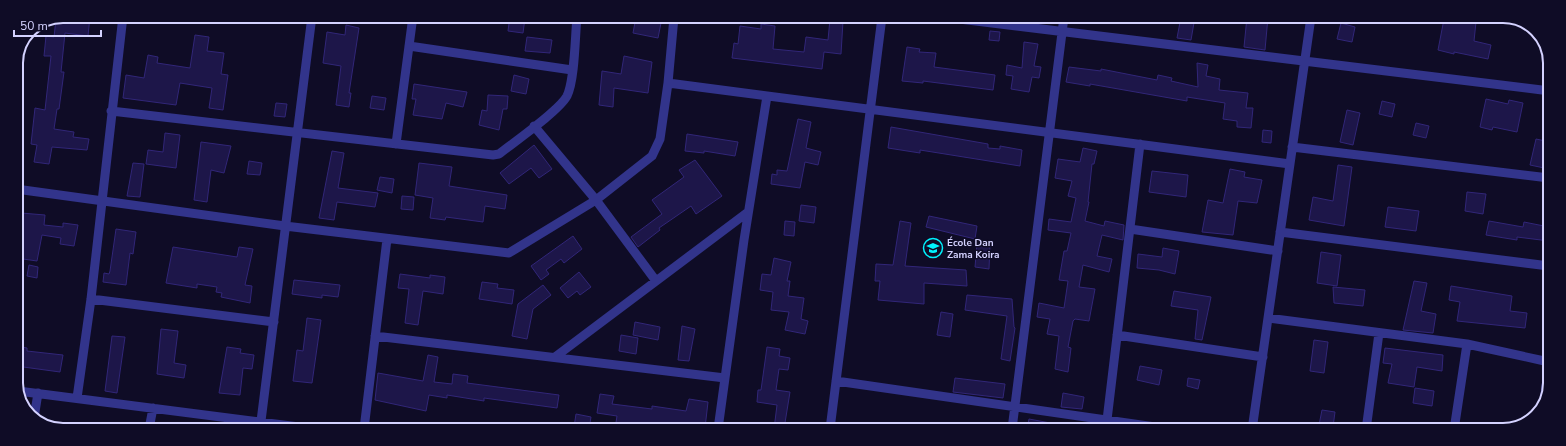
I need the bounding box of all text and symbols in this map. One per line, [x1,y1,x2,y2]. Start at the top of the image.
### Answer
scale bar [14,12,101,38]
text: 50 m [20,18,48,34]
place label: École Dan Zama Koira [947,236,1000,262]
school or university icon: École Dan Zama Koira [922,237,944,259]

